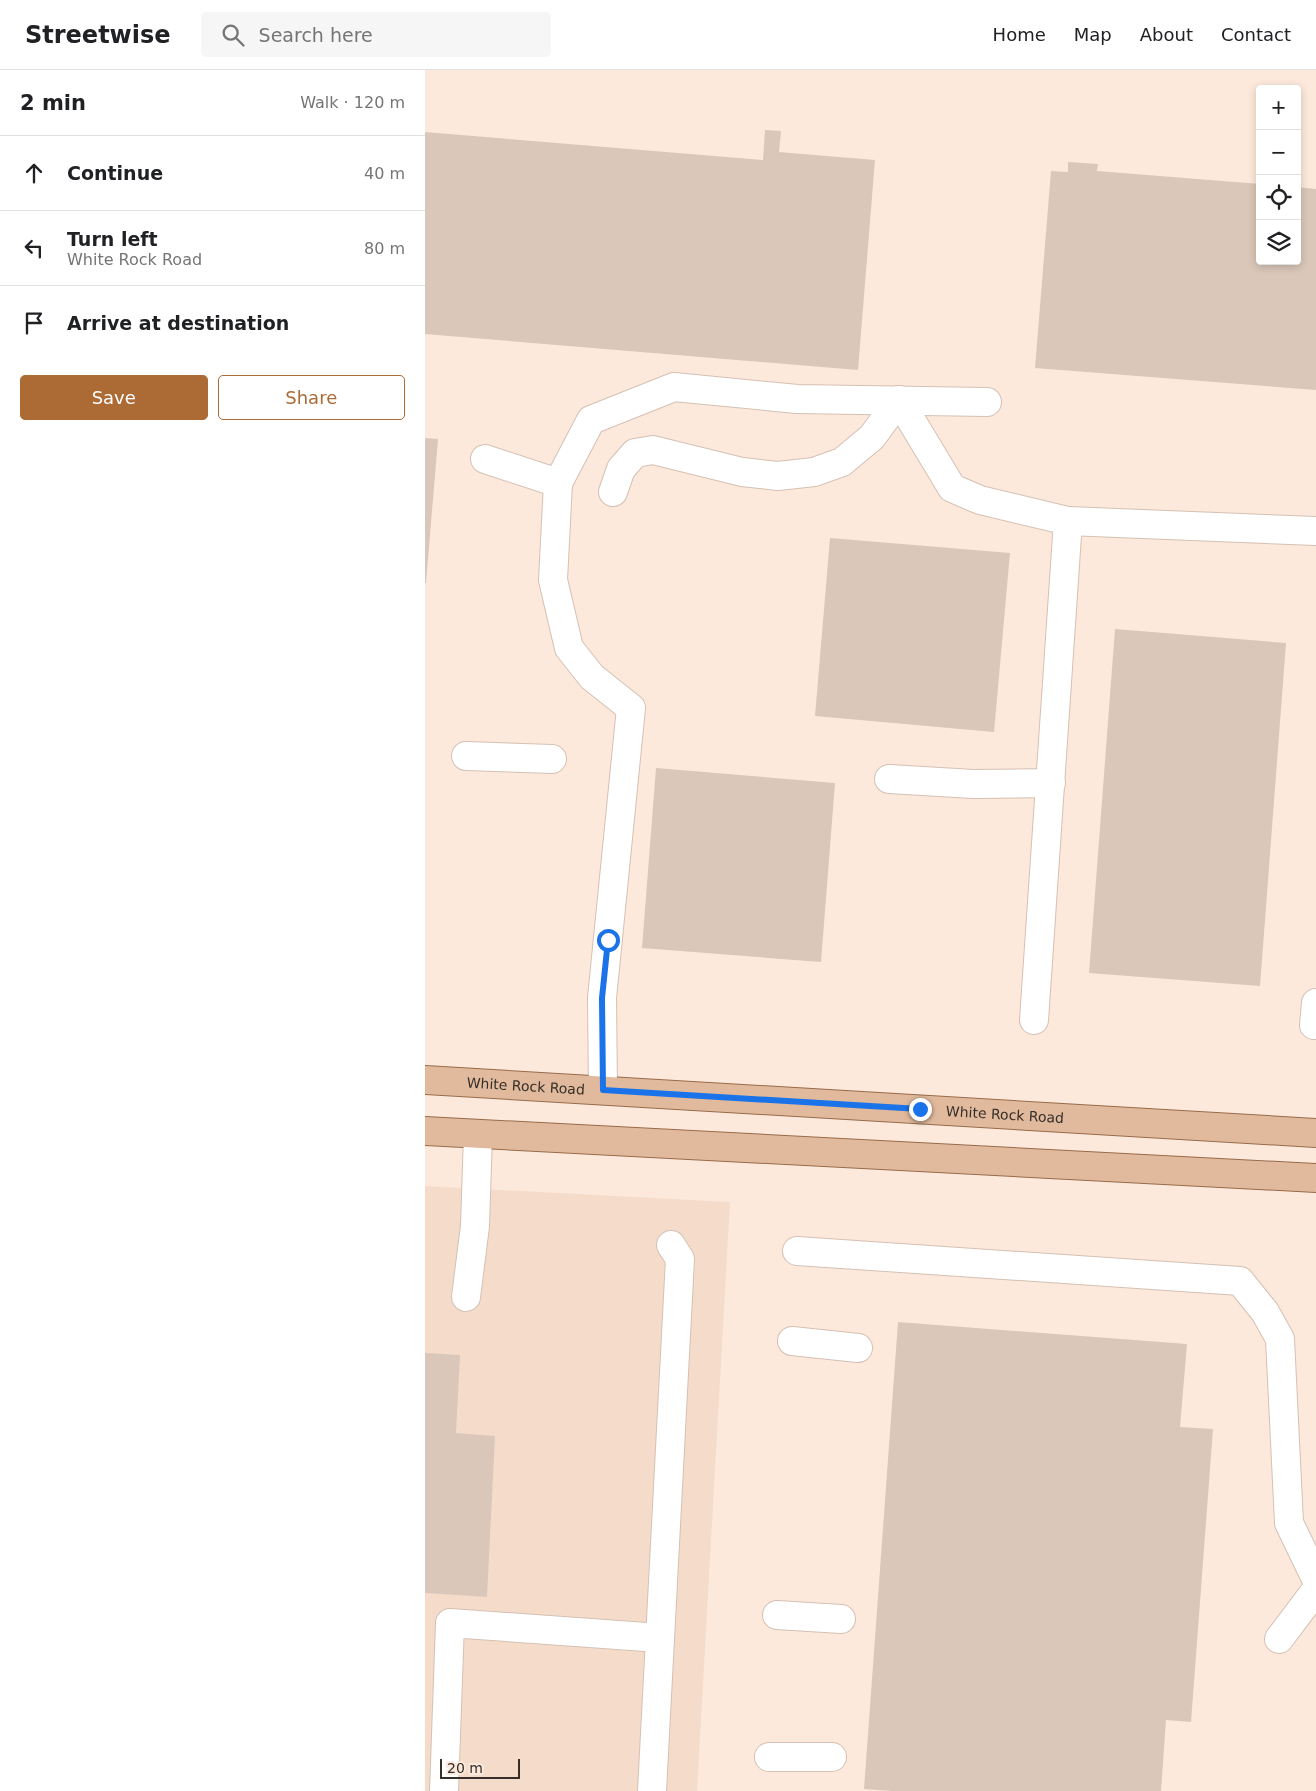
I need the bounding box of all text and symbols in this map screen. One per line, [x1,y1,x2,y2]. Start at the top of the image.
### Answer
search box [201,12,551,57]
text: Streetwise [25,21,171,49]
icon: search [219,21,247,49]
text: Search here [259,24,373,46]
text: Home [993,24,1046,45]
text: Map [1074,24,1112,45]
text: About [1140,24,1193,45]
text: Contact [1221,24,1291,45]
map controls [1256,85,1301,265]
button: + [1256,85,1301,130]
text: 2 min [20,91,86,115]
text: Walk · 120 m [300,93,405,112]
button: − [1256,130,1301,175]
icon: ahead [20,159,48,187]
text: Continue [67,162,163,184]
text: 40 m [364,164,405,183]
button: locate [1256,175,1301,220]
button: layers [1256,220,1301,265]
text: Turn left [67,228,158,250]
icon: left [20,234,48,262]
text: 80 m [364,239,405,258]
text: White Rock Road [67,250,202,269]
icon: arrive [20,309,48,337]
text: Arrive at destination [67,312,289,334]
button: Save [20,375,208,420]
button: Share [218,375,405,420]
route start [597,929,620,952]
street label: White Rock Road [466,1074,585,1097]
route end [909,1098,932,1121]
street label: White Rock Road [945,1103,1065,1126]
scale bar [440,1756,520,1779]
text: 20 m [447,1760,483,1776]

